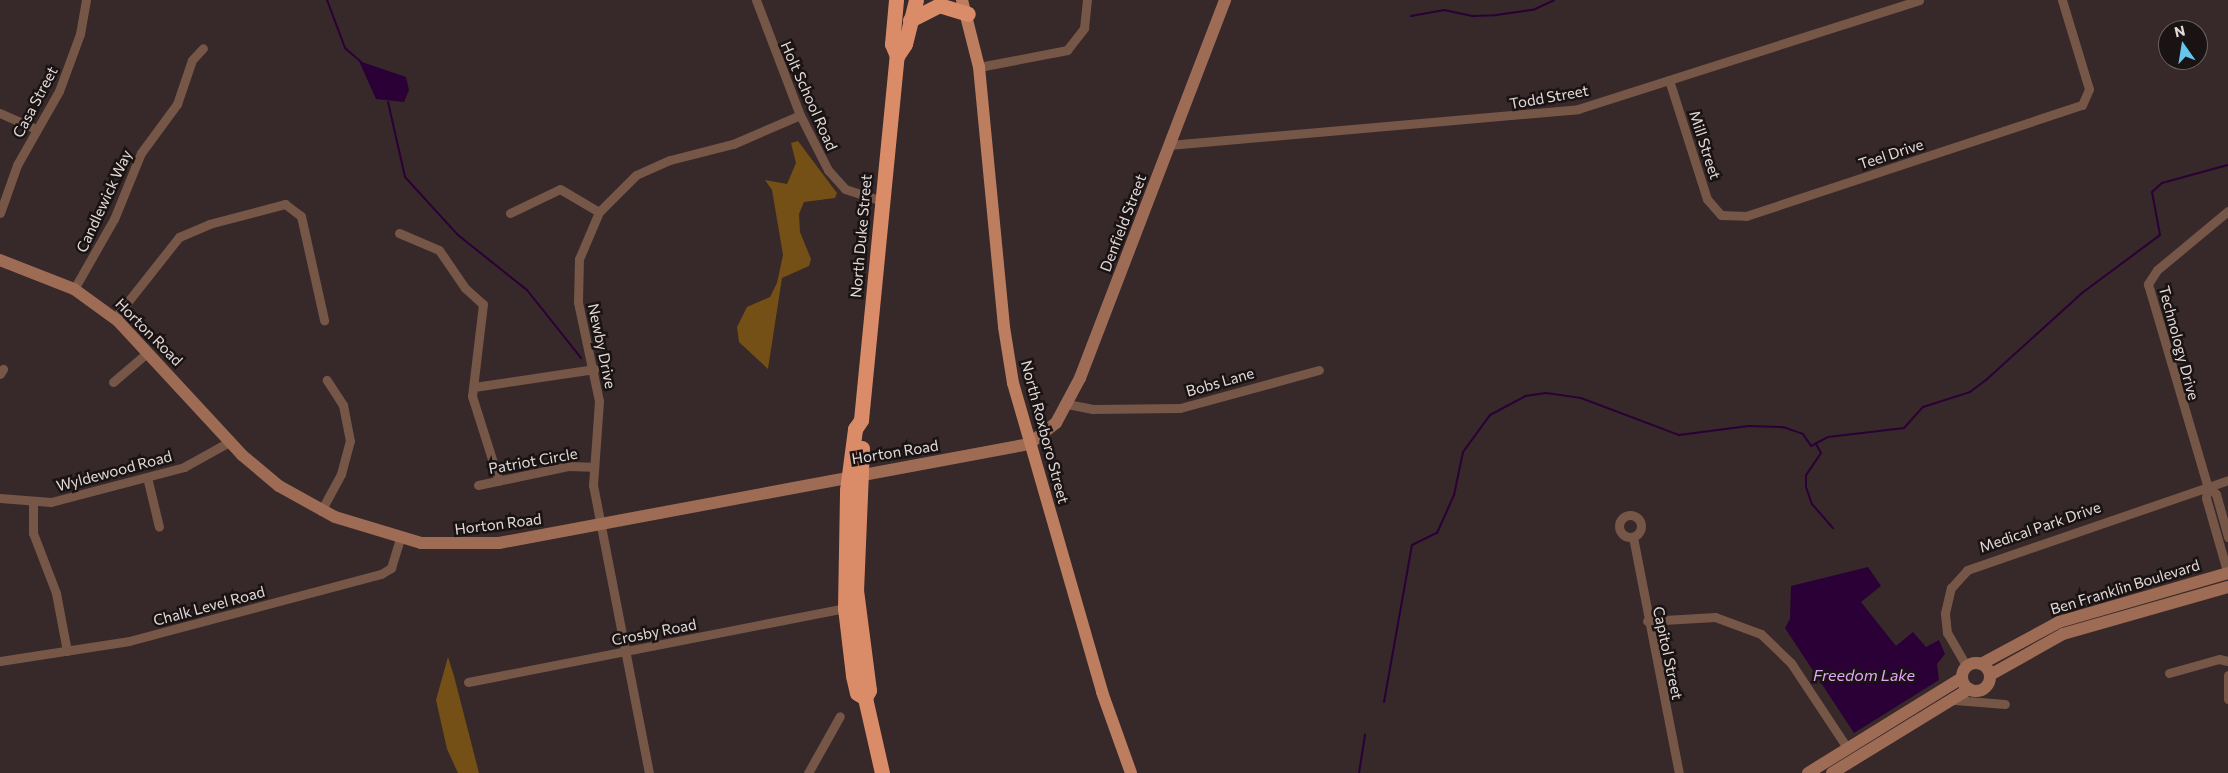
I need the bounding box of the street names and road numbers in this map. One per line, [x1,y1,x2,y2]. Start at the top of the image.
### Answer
street label: Holt School Road [777,39,841,153]
street label: Casa Street [9,63,61,141]
street label: Todd Street [1508,81,1590,113]
street label: Mill Street [1685,108,1725,182]
street label: Teel Drive [1856,135,1926,173]
street label: Candlewick Way [72,147,136,255]
street label: Denfield Street [1096,172,1150,274]
street label: North Duke Street [847,173,875,299]
street label: Technology Drive [2155,284,2203,402]
street label: Horton Road [112,295,186,369]
street label: Newby Drive [584,302,620,390]
street label: North Roxboro Street [1017,358,1073,506]
street label: Bobs Lane [1184,364,1256,400]
street label: Horton Road [850,436,940,468]
street label: Patriot Circle [487,444,579,478]
street label: Wyldewood Road [54,447,174,495]
street label: Medical Park Drive [1977,498,2103,556]
street label: Horton Road [453,510,543,538]
street label: Ben Franklin Boulevard [2048,556,2202,618]
street label: Chalk Level Road [151,582,267,630]
street label: Capitol Street [1649,605,1687,701]
street label: Crosby Road [610,615,698,649]

